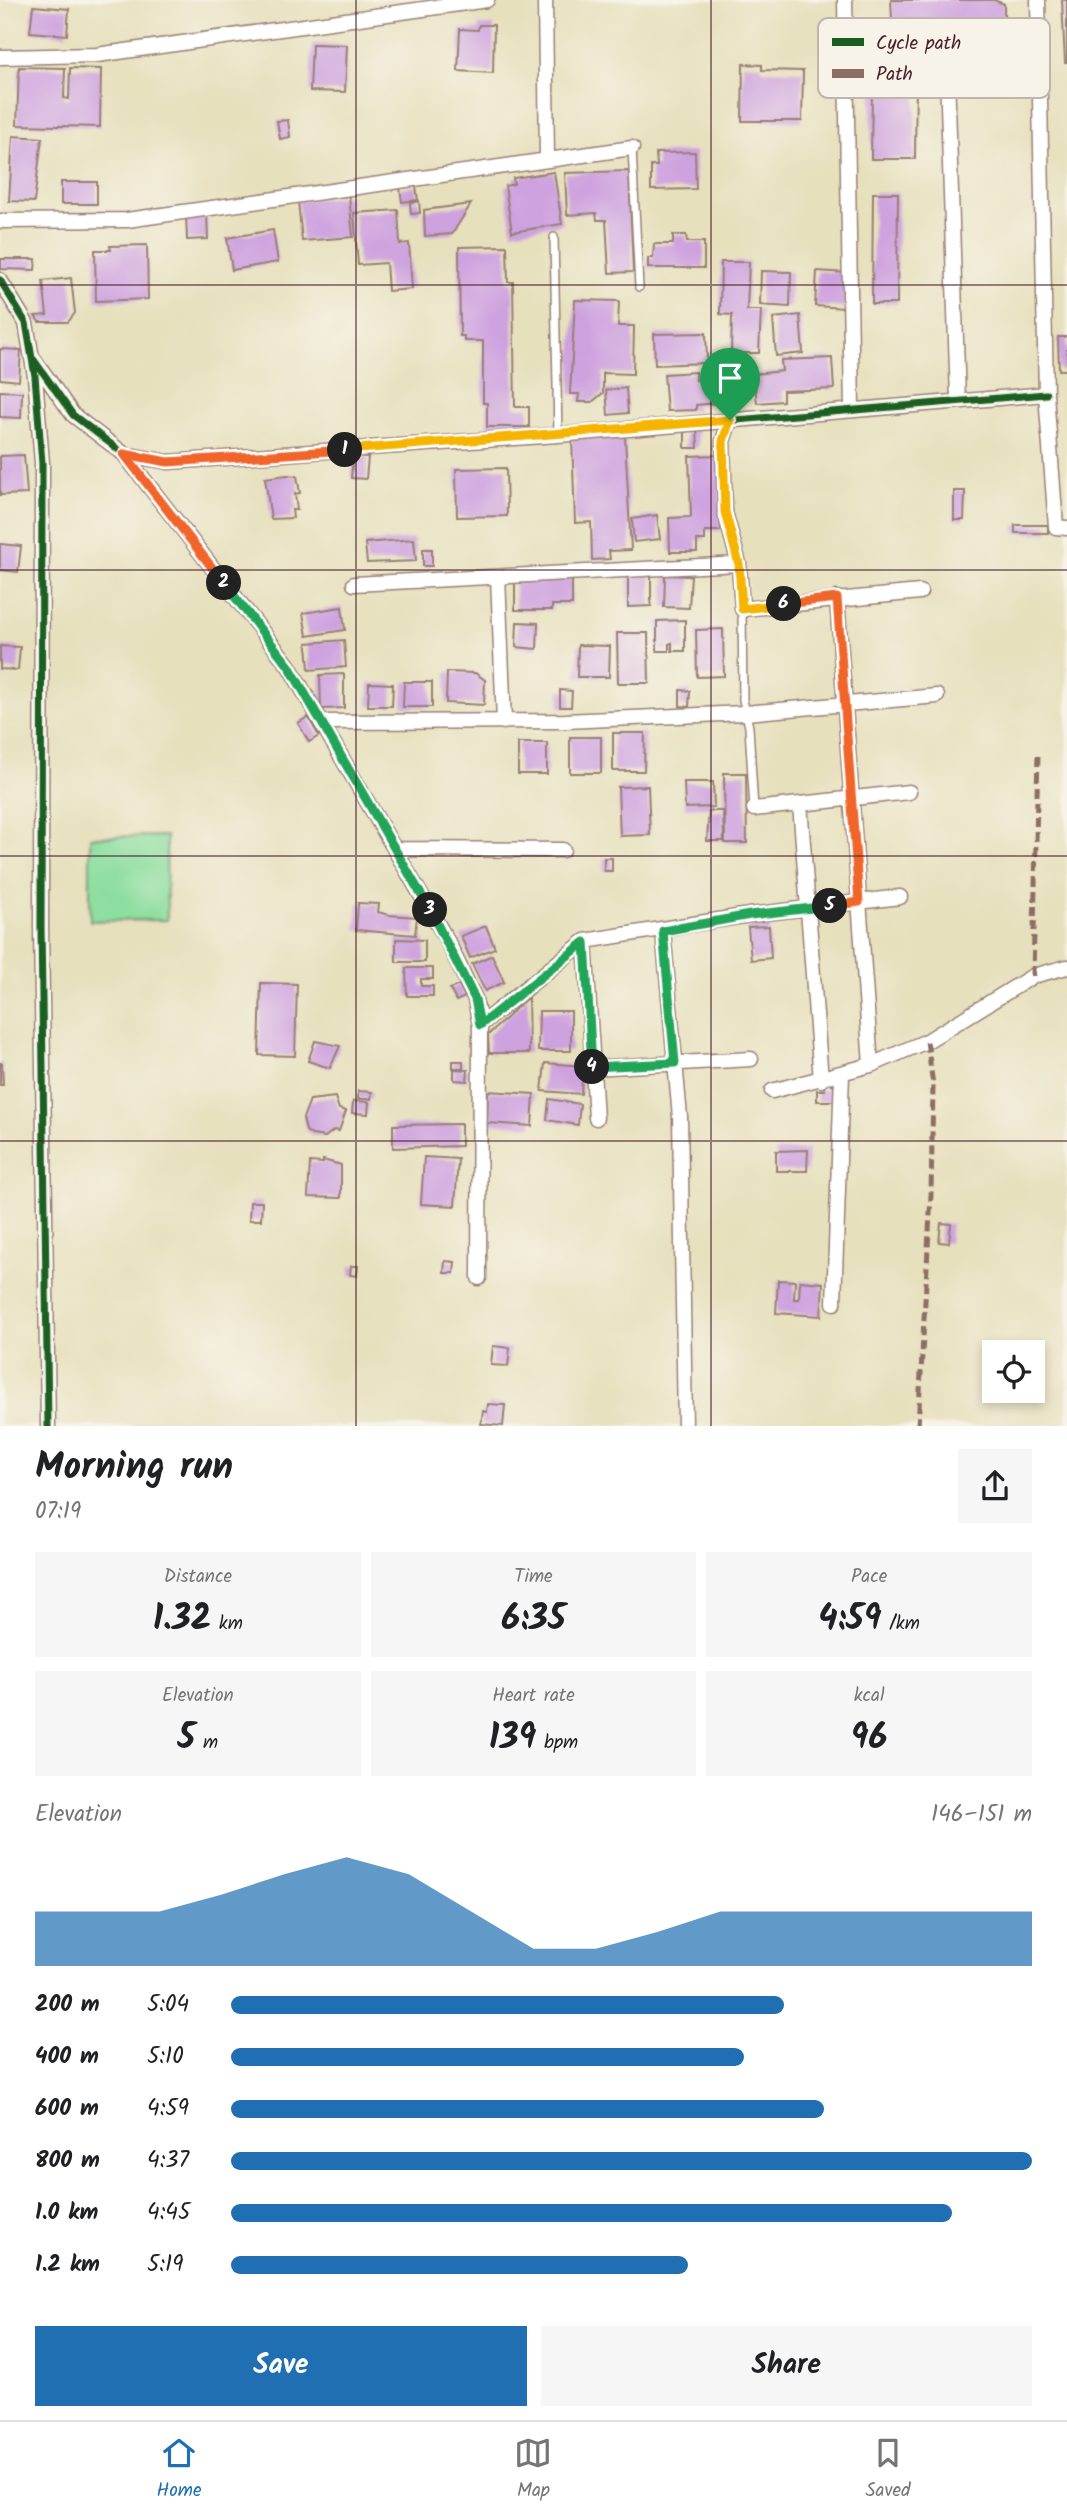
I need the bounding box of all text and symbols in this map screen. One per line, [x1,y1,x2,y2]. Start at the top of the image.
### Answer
legend [818,18,1050,98]
text: Cycle path [876,29,961,59]
text: Path [876,60,913,90]
pin [700,348,760,420]
icon: arrive [711,359,749,397]
pin: 1 [328,433,362,468]
text: 1 [342,434,347,464]
pin: 2 [206,566,242,600]
text: 2 [218,567,229,597]
pin: 6 [766,586,802,622]
text: 6 [778,588,789,618]
pin: 5 [812,888,848,923]
text: 5 [825,890,834,920]
pin: 3 [412,892,448,928]
text: 3 [424,894,435,924]
pin: 4 [574,1050,610,1084]
text: 4 [586,1051,597,1081]
map controls [982,1340,1045,1403]
button: locate [982,1340,1045,1403]
text: Morning run [35,1438,233,1498]
button: share [958,1449,1032,1523]
text: 07:19 [35,1494,81,1530]
text: Distance [164,1562,232,1592]
text: Time [514,1562,553,1592]
text: Pace [851,1562,887,1592]
text: 1.32 [153,1592,211,1648]
text: 6:35 [501,1592,566,1648]
text: 4:59 [818,1592,882,1648]
text: km [211,1609,243,1639]
text: /km [882,1609,920,1639]
text: Elevation [162,1681,234,1711]
text: Heart rate [492,1681,575,1711]
text: kcal [854,1681,885,1711]
text: 5 [178,1711,195,1767]
text: 139 [489,1711,536,1767]
text: 96 [851,1711,888,1767]
text: m [195,1728,218,1758]
text: bpm [536,1728,578,1758]
text: Elevation [35,1797,122,1833]
text: 146–151 m [931,1797,1032,1833]
text: 200 m [35,1987,100,2023]
text: 5:04 [147,1987,189,2023]
text: 400 m [35,2039,99,2075]
text: 5:10 [147,2039,184,2075]
text: 600 m [35,2091,99,2127]
text: 4:59 [147,2091,189,2127]
text: 800 m [35,2143,100,2179]
text: 4:37 [147,2143,189,2179]
text: 1.0 km [35,2195,98,2231]
text: 4:45 [147,2195,190,2231]
text: 1.2 km [35,2247,100,2283]
text: 5:19 [147,2247,183,2283]
button: Save [35,2326,527,2406]
button: Share [541,2326,1032,2406]
tab: Home [156,2434,202,2506]
tab: Map [514,2434,552,2506]
tab: Saved [865,2434,911,2506]

